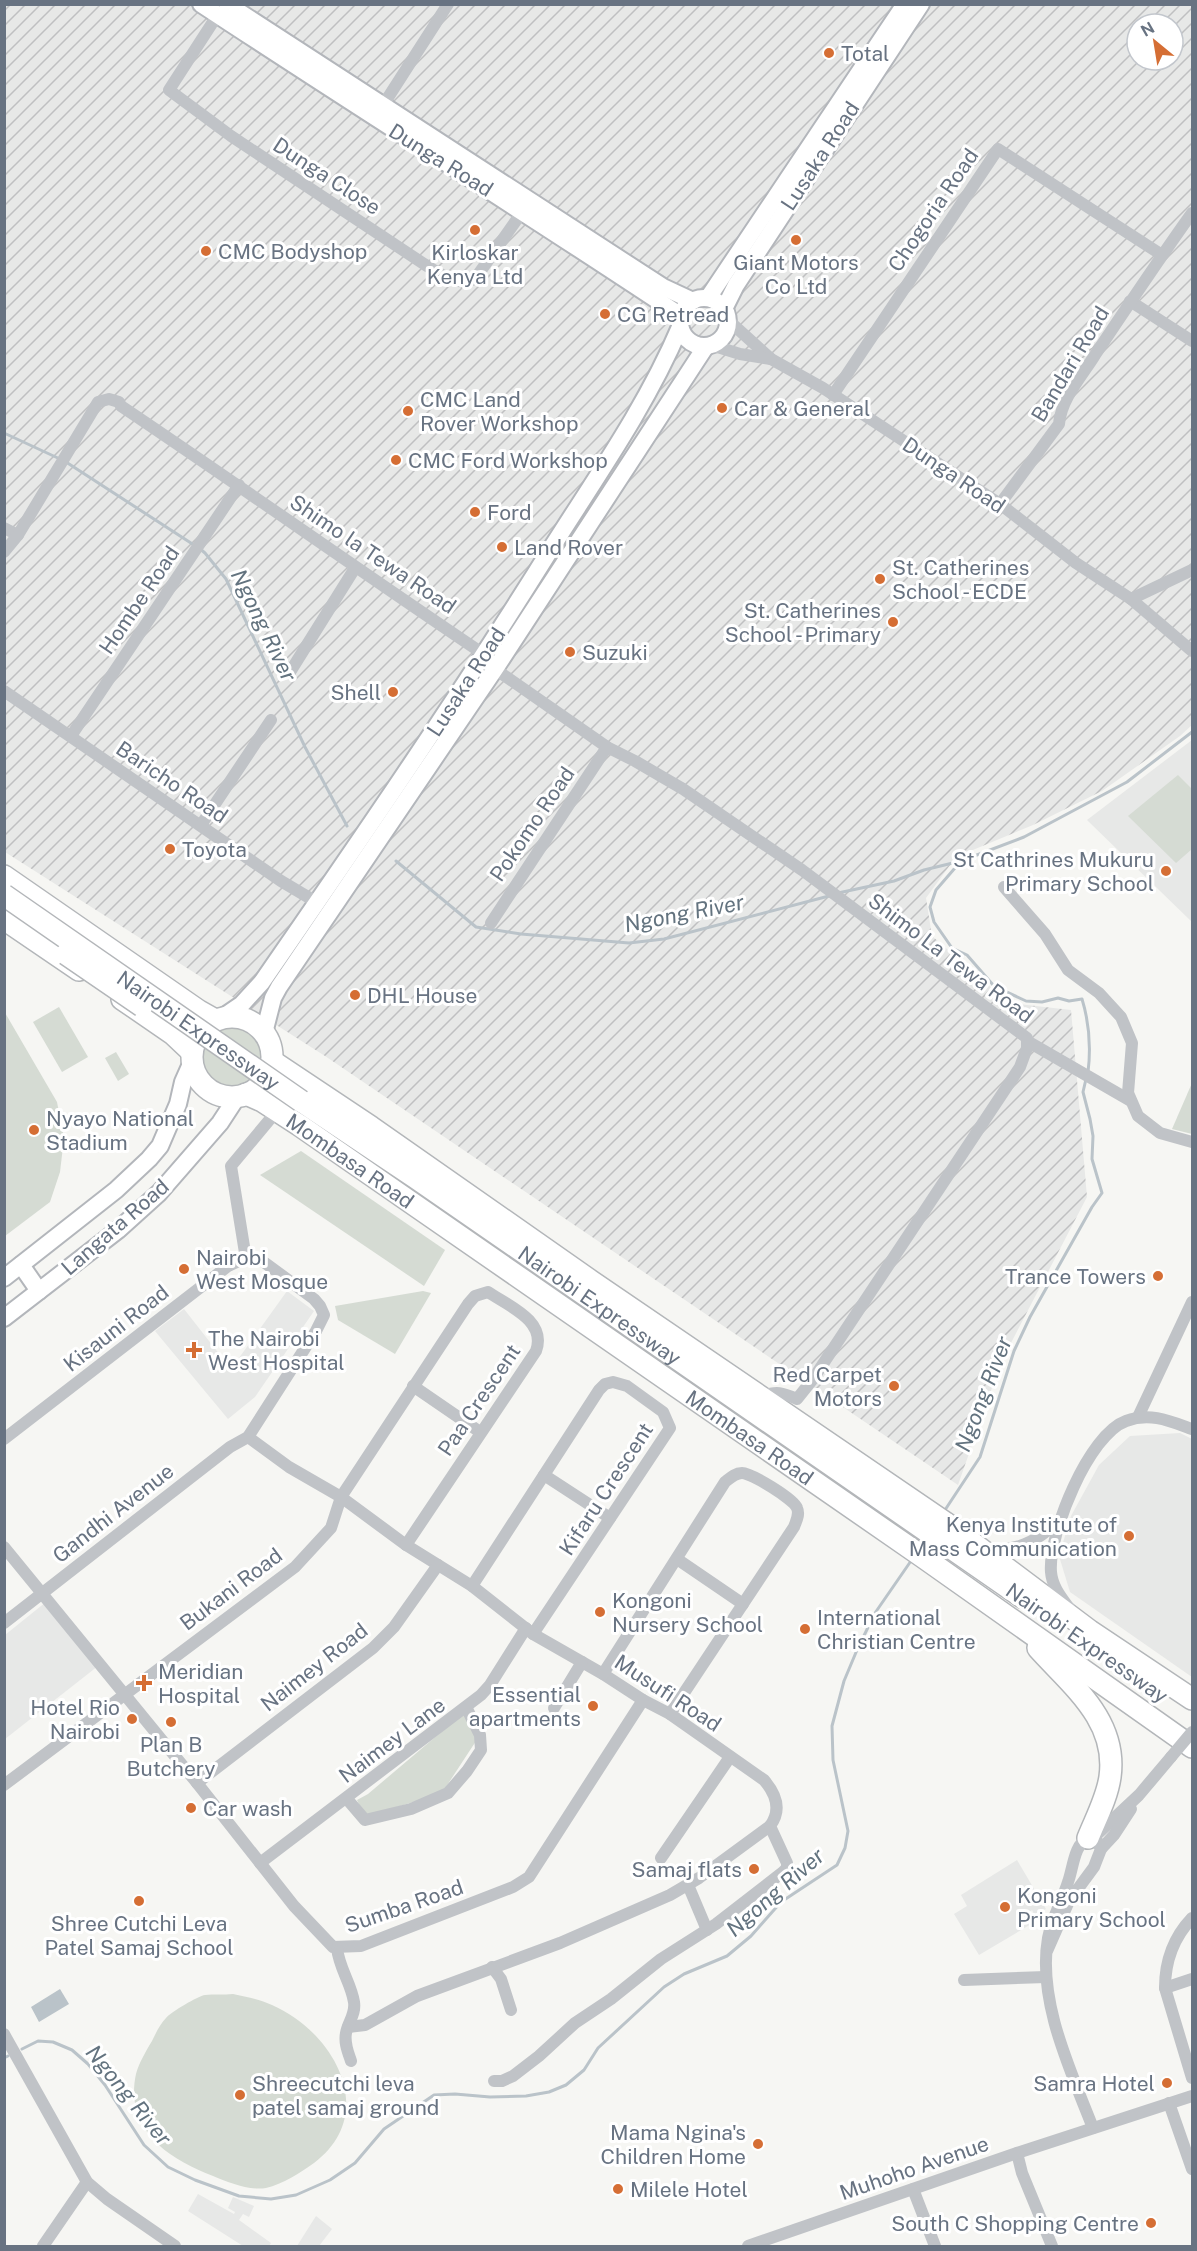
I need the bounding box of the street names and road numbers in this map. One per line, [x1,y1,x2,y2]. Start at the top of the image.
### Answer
street label: Lusaka Road [776,97,864,215]
street label: Dunga Road [384,118,498,202]
street label: Dunga Close [269,132,385,220]
street label: Chogoria Road [883,144,983,276]
street label: Bandari Road [1026,302,1114,426]
street label: Dunga Road [898,432,1010,518]
street label: Shimo la Tewa Road [285,489,461,619]
street label: Hombe Road [94,541,184,659]
street label: Lusaka Road [422,623,510,741]
street label: Baricho Road [112,736,232,828]
street label: Pokomo Road [484,762,580,886]
street label: Shimo La Tewa Road [863,888,1039,1028]
street label: Nairobi Expressway [113,965,285,1095]
street label: Mombasa Road [282,1108,419,1213]
street label: Langata Road [56,1174,174,1280]
street label: Nairobi Expressway [514,1240,686,1370]
street label: Kisauni Road [59,1279,173,1377]
street label: Paa Crescent [432,1339,526,1461]
street label: Mombasa Road [681,1384,819,1490]
street label: Kifaru Crescent [554,1418,658,1560]
street label: Gandhi Avenue [48,1458,178,1568]
street label: Bukani Road [175,1542,287,1636]
street label: Nairobi Expressway [1001,1578,1173,1708]
street label: Naimey Road [256,1618,372,1716]
street label: Musufi Road [610,1649,726,1737]
street label: Naimey Lane [334,1692,450,1788]
street label: Sumba Road [342,1874,466,1938]
street label: Muhoho Avenue [836,2131,992,2205]

